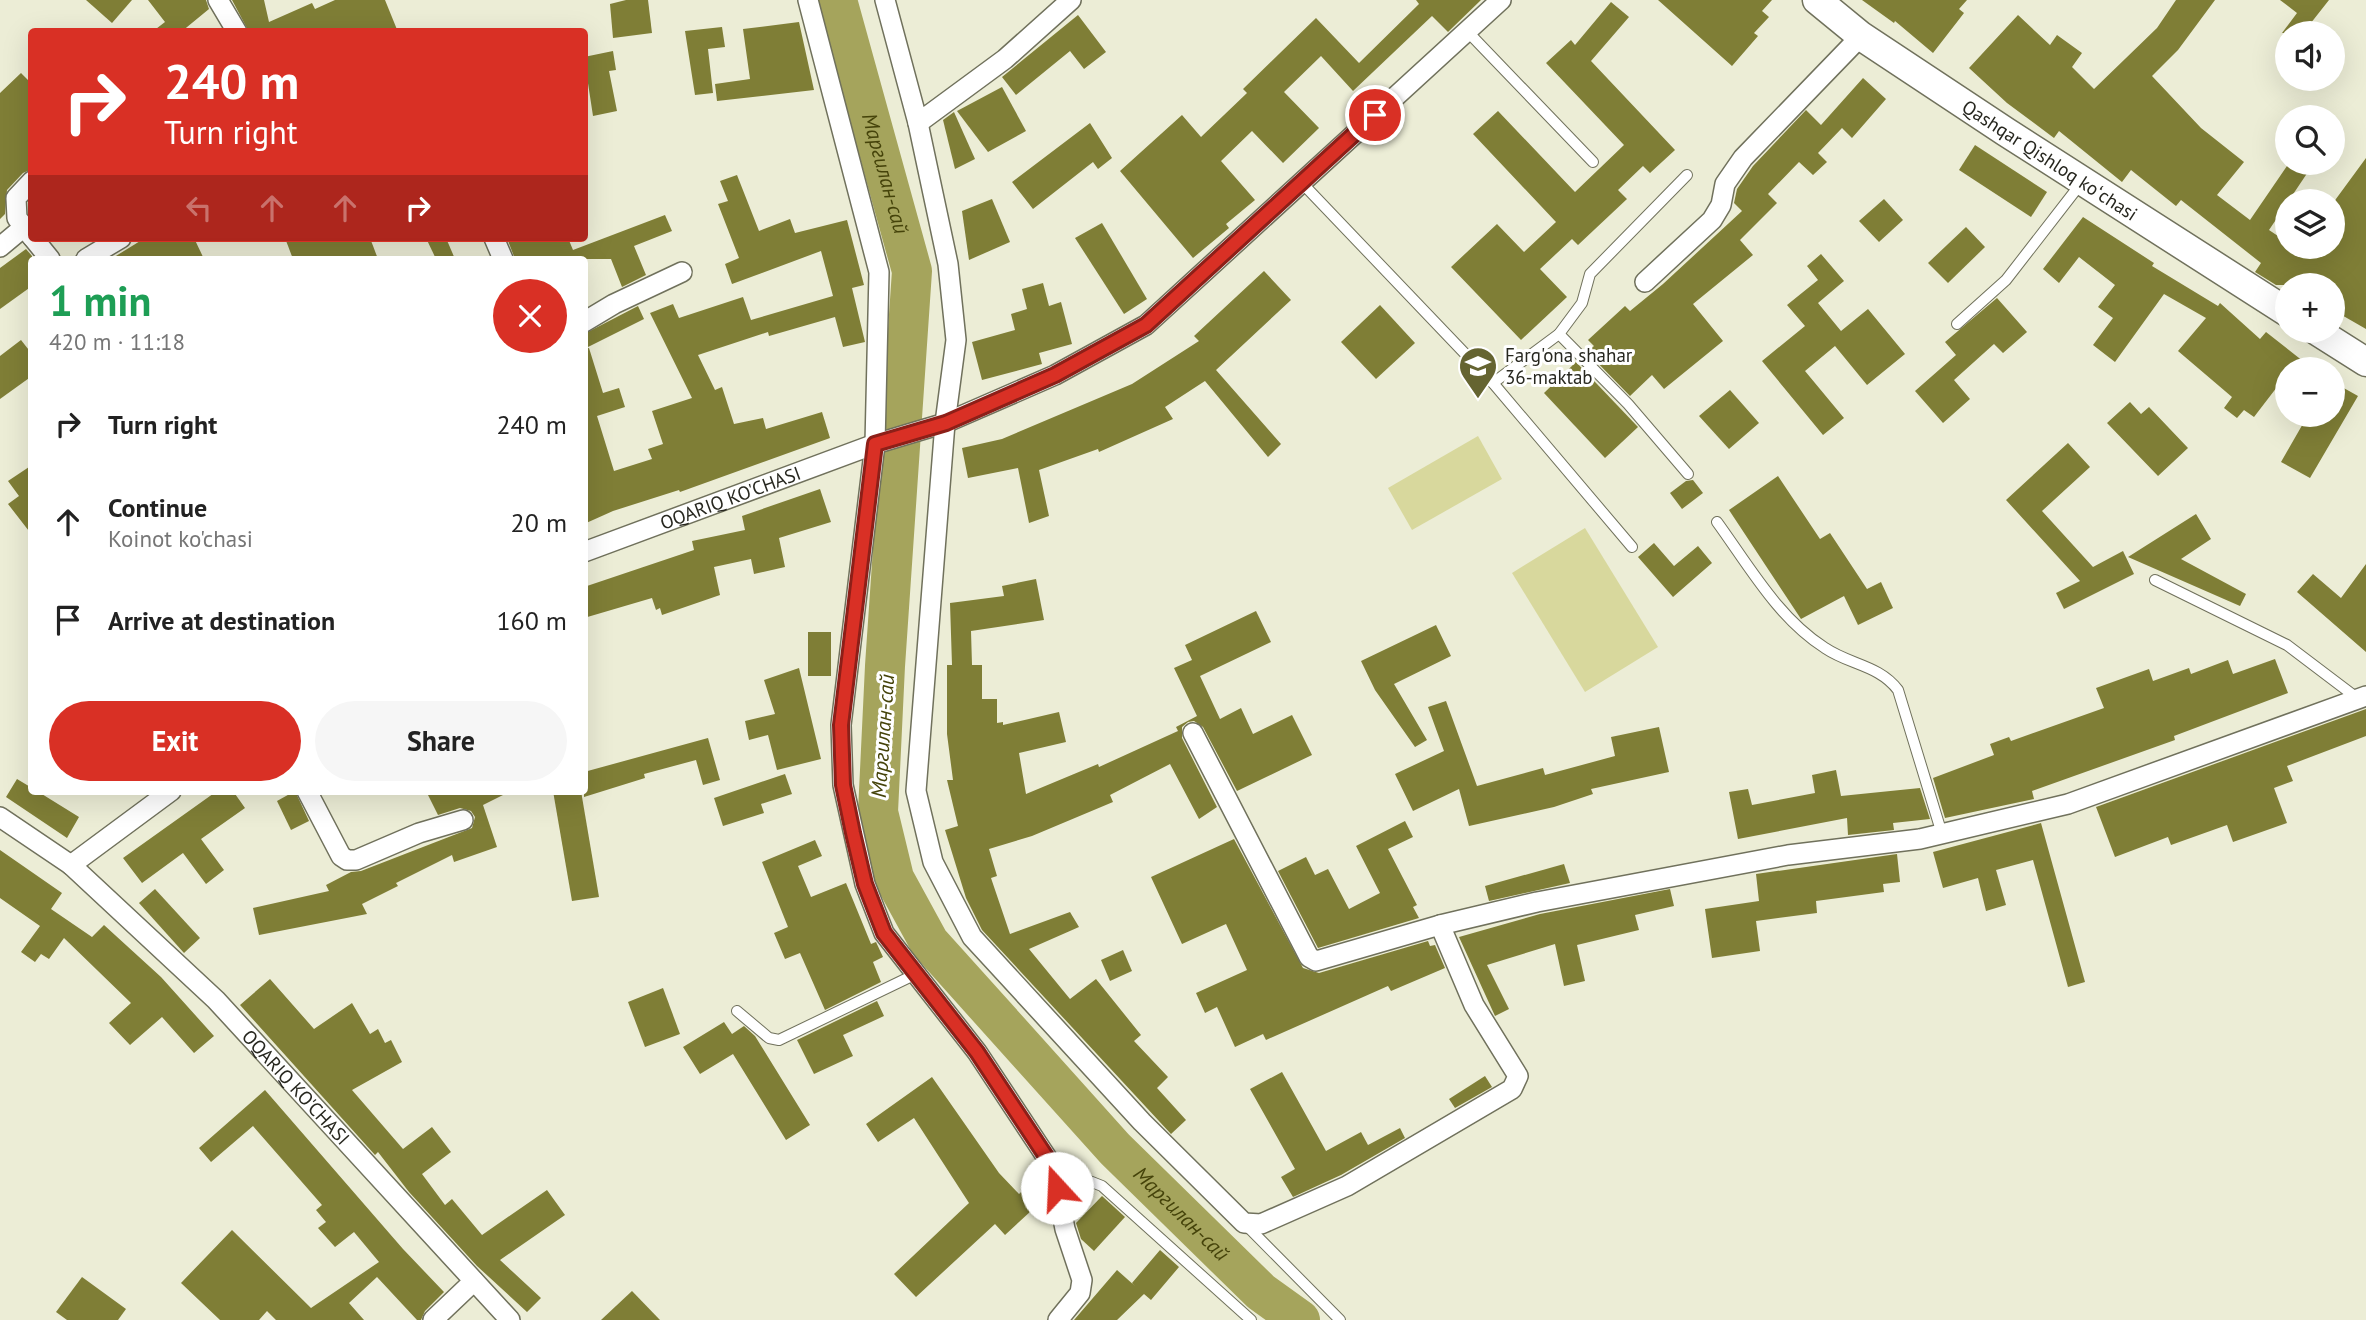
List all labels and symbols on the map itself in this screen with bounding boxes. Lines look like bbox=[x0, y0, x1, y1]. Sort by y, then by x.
pin bbox=[1345, 85, 1405, 145]
street label: Qashqar Qishloq koʻchasi bbox=[1958, 94, 2142, 226]
water label: Маргилан-сай bbox=[856, 110, 915, 237]
place label: Farg'ona shahar 36-maktab bbox=[1505, 343, 1633, 389]
school or university icon: Farg'ona shahar 36-maktab bbox=[1457, 345, 1499, 400]
street label: OQARIQ KO'CHASI bbox=[657, 461, 804, 535]
water label: Маргилан-сай bbox=[865, 673, 900, 799]
street label: OQARIQ KO'CHASI bbox=[237, 1024, 355, 1150]
position arrow bbox=[1020, 1151, 1094, 1225]
water label: Маргилан-сай bbox=[1128, 1160, 1235, 1267]

